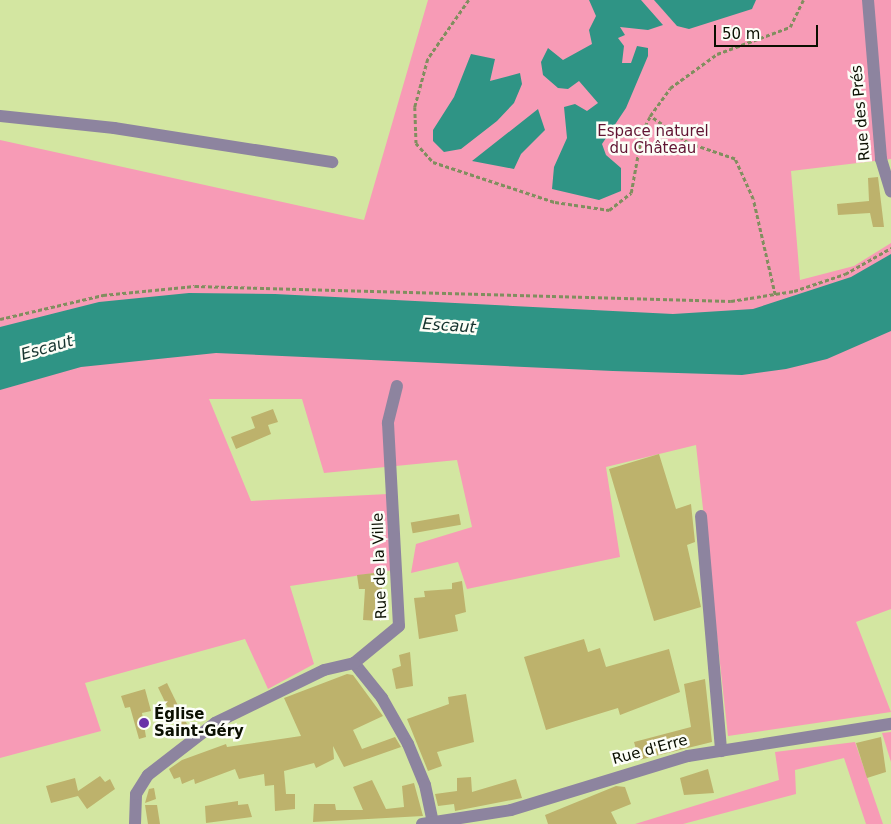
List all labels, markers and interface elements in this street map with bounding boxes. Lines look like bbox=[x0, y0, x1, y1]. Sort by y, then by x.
scale bar bbox=[716, 15, 820, 47]
text: 50 m bbox=[722, 25, 760, 43]
street label: Rue des Prés bbox=[848, 64, 874, 162]
park label: Espace naturel du Château bbox=[597, 122, 709, 157]
water label: Escaut bbox=[422, 315, 476, 337]
water label: Escaut bbox=[19, 331, 75, 365]
street label: Rue de la Ville bbox=[369, 512, 391, 620]
place label: Église Saint-Géry bbox=[154, 705, 244, 740]
marker: Église Saint-Géry bbox=[138, 717, 150, 729]
street label: Rue d'Erre bbox=[610, 731, 690, 769]

